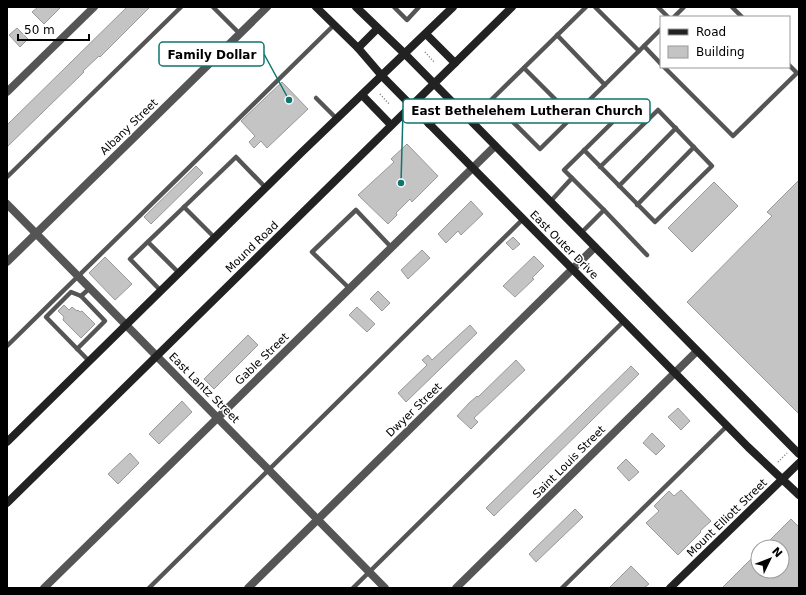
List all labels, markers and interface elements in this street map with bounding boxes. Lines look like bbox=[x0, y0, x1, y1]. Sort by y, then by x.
scale bar bbox=[18, 16, 89, 42]
legend bbox=[660, 16, 790, 68]
text: 50 m bbox=[24, 23, 55, 37]
text: Road bbox=[696, 25, 726, 39]
callout: Family Dollar bbox=[159, 42, 264, 66]
text: Building bbox=[696, 45, 745, 59]
text: Family Dollar bbox=[168, 48, 256, 62]
street label: Albany Street bbox=[98, 96, 161, 158]
callout: East Bethelehem Lutheran Church bbox=[403, 99, 650, 123]
text: East Bethelehem Lutheran Church bbox=[411, 104, 643, 118]
street label: East Outer Drive bbox=[527, 208, 601, 282]
street label: Mound Road bbox=[223, 219, 281, 275]
street label: Gable Street bbox=[233, 330, 292, 388]
street label: East Lantz Street bbox=[166, 350, 242, 426]
street label: Dwyer Street bbox=[384, 380, 445, 440]
street label: Saint Louis Street bbox=[530, 423, 608, 501]
street label: Mount Elliott Street bbox=[684, 476, 770, 560]
north arrow bbox=[750, 539, 790, 579]
text: N bbox=[769, 545, 785, 560]

